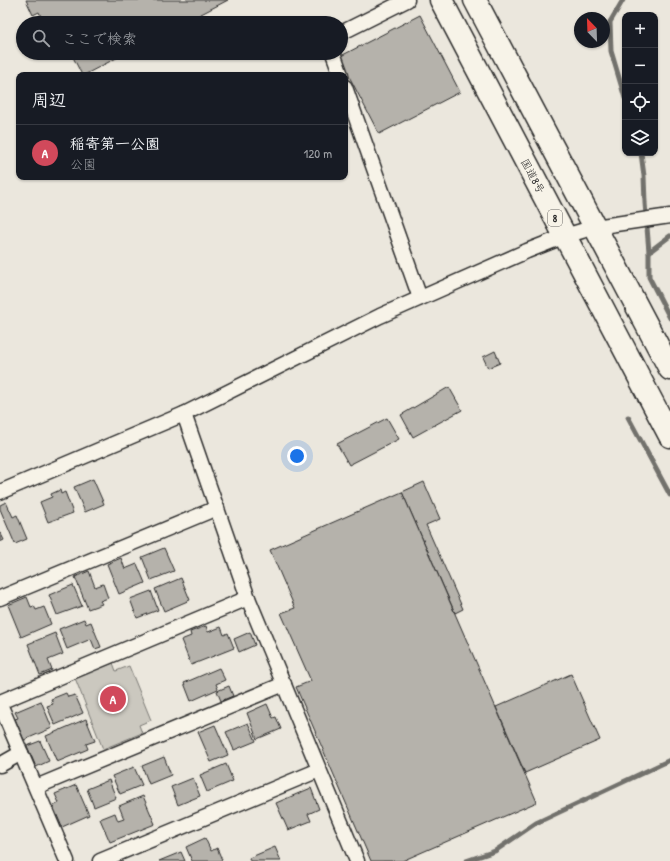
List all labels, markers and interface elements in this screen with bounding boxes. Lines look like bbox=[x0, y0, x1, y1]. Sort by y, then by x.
north arrow bbox=[574, 12, 610, 48]
map controls bbox=[622, 12, 658, 156]
button: + bbox=[622, 12, 658, 48]
search box bbox=[16, 16, 348, 60]
icon: search bbox=[30, 27, 52, 49]
text: ここで検索 bbox=[62, 28, 137, 49]
button: − bbox=[622, 48, 658, 84]
button: locate bbox=[622, 84, 658, 120]
text: 周辺 bbox=[32, 88, 66, 111]
button: layers bbox=[622, 120, 658, 156]
text: 稲寄第一公園 bbox=[70, 133, 160, 154]
text: A bbox=[42, 144, 48, 162]
text: 120 m bbox=[304, 144, 332, 162]
text: 公園 bbox=[70, 155, 96, 173]
street label: 国道8号 bbox=[518, 156, 548, 196]
road number: 8 bbox=[548, 210, 562, 226]
your location bbox=[287, 446, 307, 466]
pin: A bbox=[100, 684, 126, 714]

